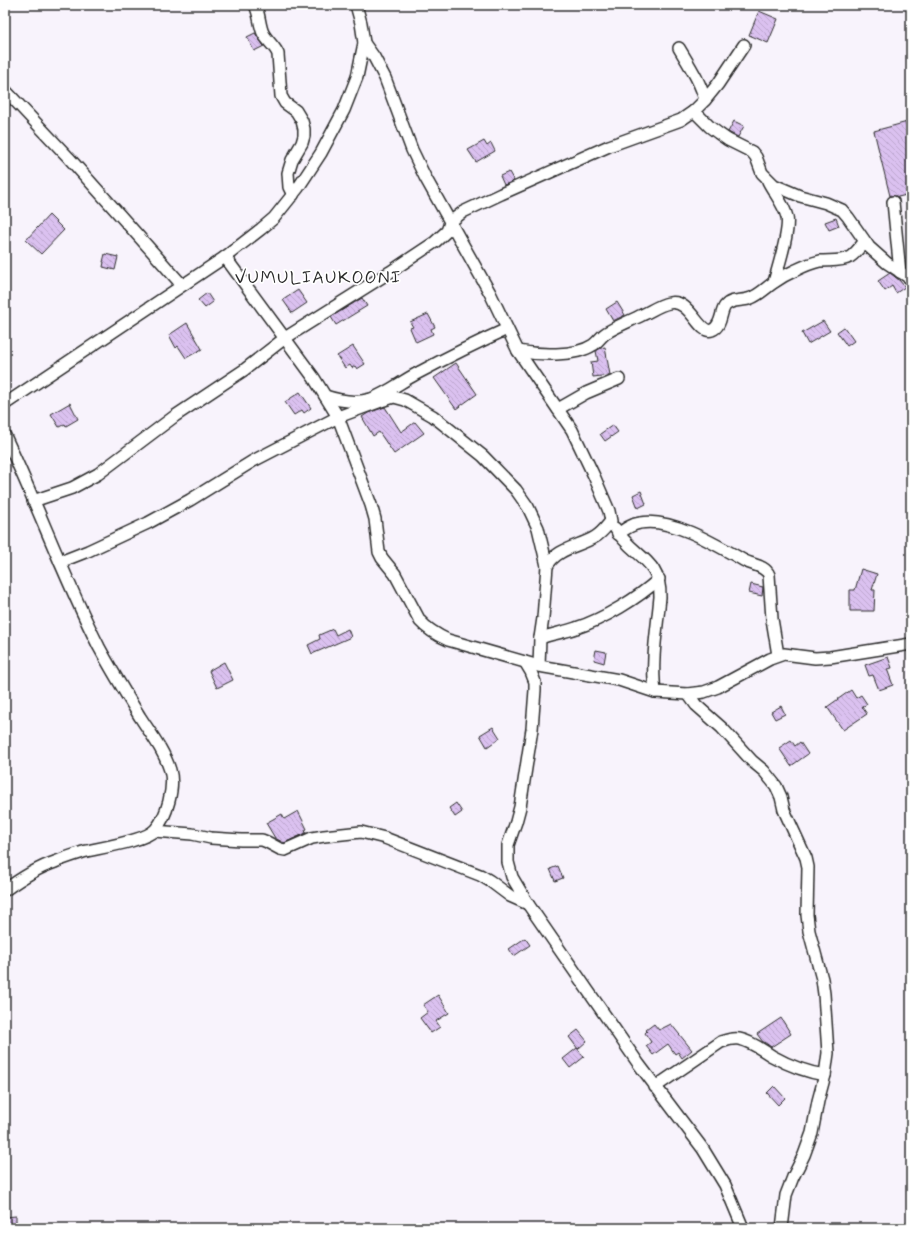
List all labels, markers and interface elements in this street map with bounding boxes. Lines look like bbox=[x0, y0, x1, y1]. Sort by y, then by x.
district label: VUMULIAUKOONI bbox=[235, 266, 401, 290]

